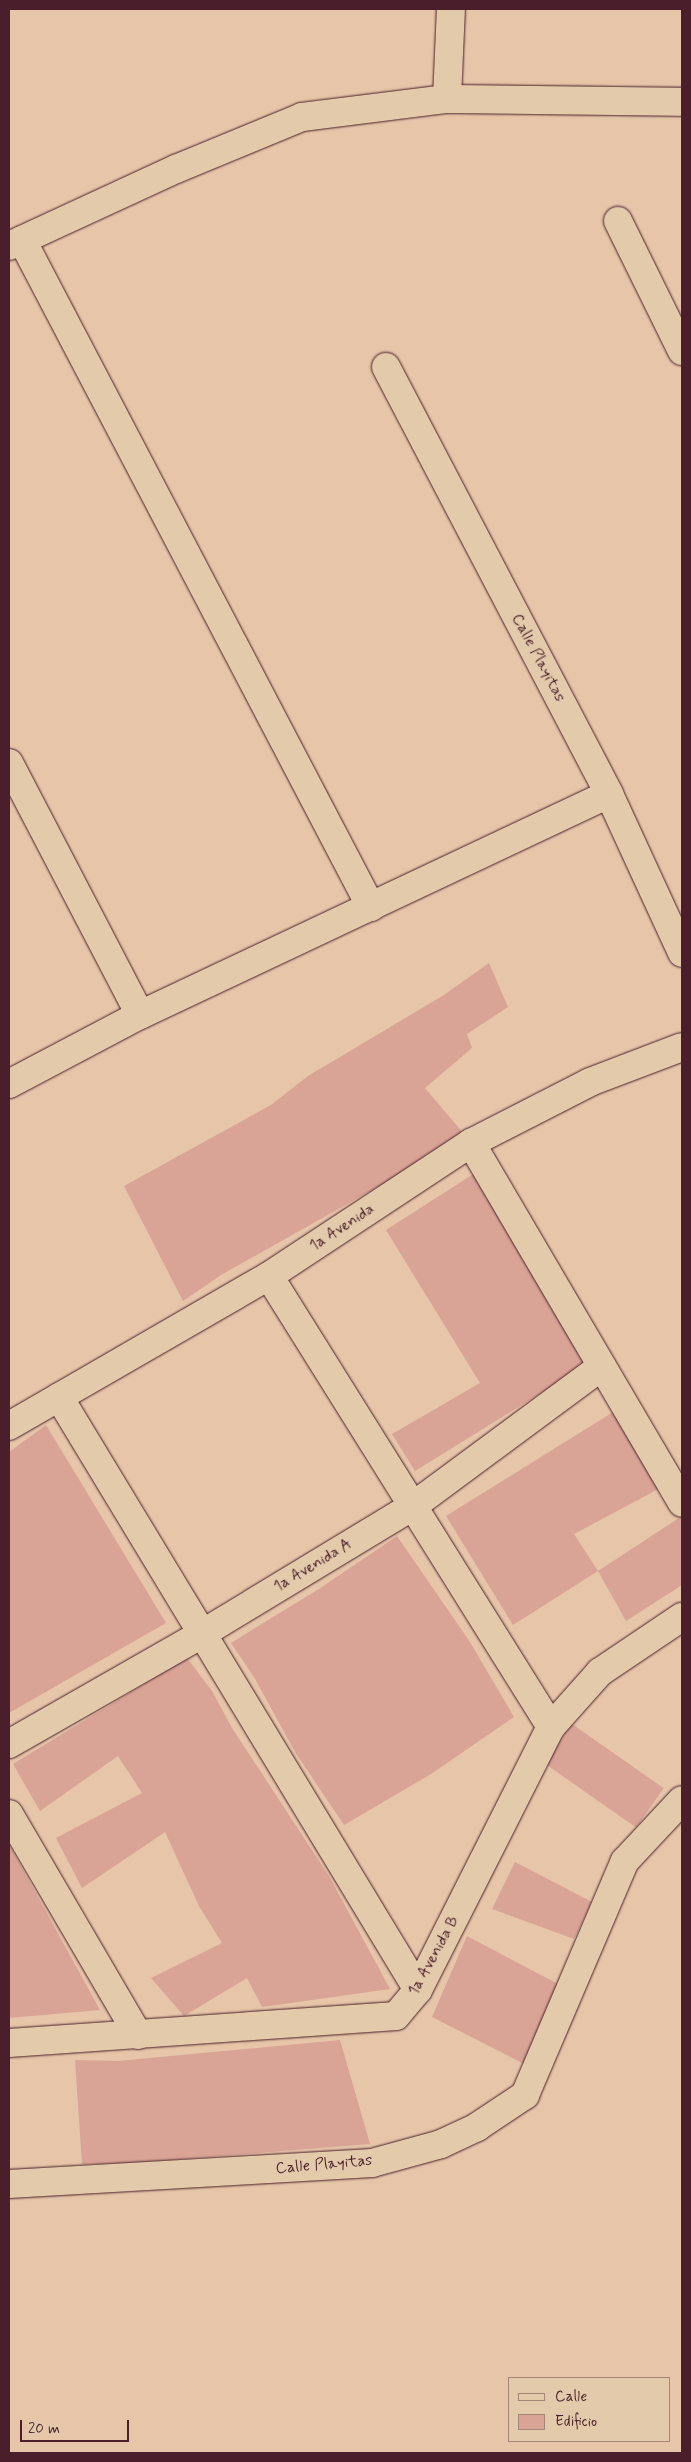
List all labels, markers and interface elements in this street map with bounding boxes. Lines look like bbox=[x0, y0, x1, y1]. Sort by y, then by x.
street label: Calle Playitas bbox=[507, 611, 569, 705]
street label: 1a Avenida bbox=[306, 1200, 378, 1256]
street label: 1a Avenida A bbox=[270, 1535, 356, 1597]
street label: 1a Avenida B bbox=[404, 1913, 464, 1999]
street label: Calle Playitas bbox=[275, 2151, 373, 2179]
legend bbox=[508, 2377, 671, 2442]
text: Calle bbox=[555, 2387, 587, 2407]
scale bar bbox=[22, 2410, 131, 2442]
text: Edificio bbox=[555, 2412, 597, 2432]
text: 20 m bbox=[28, 2419, 60, 2439]

